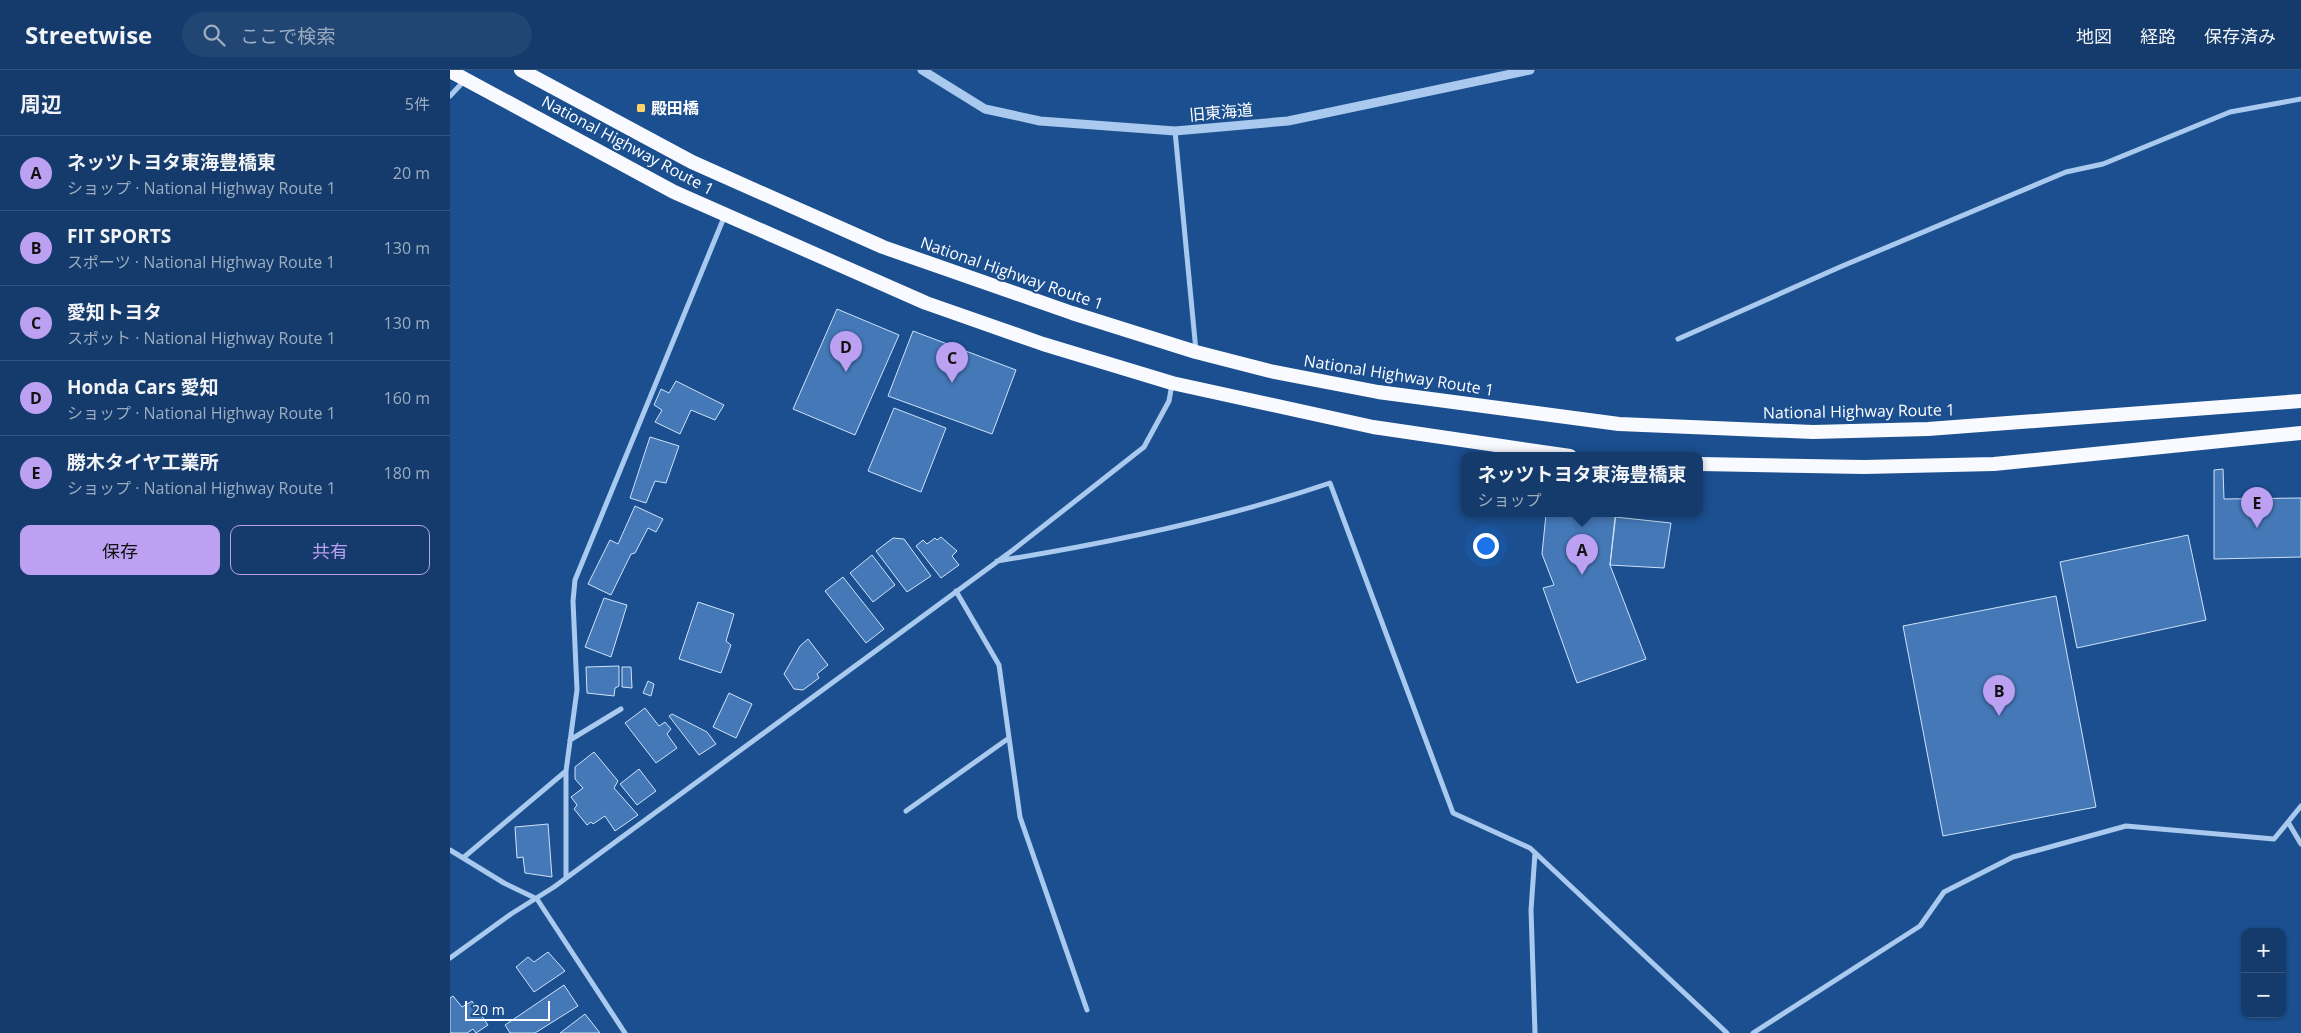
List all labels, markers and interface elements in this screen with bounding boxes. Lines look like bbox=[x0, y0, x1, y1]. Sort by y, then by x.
search box bbox=[182, 12, 532, 57]
text: Streetwise bbox=[25, 18, 152, 51]
icon: search bbox=[200, 21, 228, 49]
text: ここで検索 bbox=[240, 23, 335, 49]
text: 地図 bbox=[2076, 24, 2112, 48]
text: 経路 bbox=[2140, 24, 2176, 48]
text: 保存済み bbox=[2204, 24, 2276, 48]
text: 周辺 bbox=[20, 90, 62, 118]
street label: National Highway Route 1 bbox=[538, 90, 718, 200]
text: 5件 bbox=[405, 93, 430, 115]
place label: 殿田橋 bbox=[651, 97, 699, 119]
street label: 旧東海道 bbox=[1188, 98, 1254, 126]
marker: 殿田橋 bbox=[635, 102, 647, 114]
text: ネッツトヨタ東海豊橋東 bbox=[67, 149, 276, 175]
text: A bbox=[30, 162, 42, 184]
text: 20 m bbox=[393, 162, 430, 184]
text: ショップ · National Highway Route 1 bbox=[67, 177, 336, 199]
text: FIT SPORTS bbox=[67, 223, 171, 249]
street label: National Highway Route 1 bbox=[918, 231, 1106, 315]
text: B bbox=[31, 237, 41, 259]
text: 130 m bbox=[384, 237, 430, 259]
text: スポーツ · National Highway Route 1 bbox=[67, 251, 336, 273]
text: 愛知トヨタ bbox=[67, 299, 162, 325]
text: C bbox=[31, 312, 41, 334]
text: 130 m bbox=[384, 312, 430, 334]
text: スポット · National Highway Route 1 bbox=[67, 327, 336, 349]
pin: D bbox=[830, 331, 862, 372]
pin: C bbox=[936, 342, 968, 383]
street label: National Highway Route 1 bbox=[1302, 349, 1496, 401]
text: Honda Cars 愛知 bbox=[67, 374, 219, 400]
text: D bbox=[30, 387, 42, 409]
text: 160 m bbox=[384, 387, 430, 409]
street label: National Highway Route 1 bbox=[1763, 398, 1955, 424]
text: ショップ · National Highway Route 1 bbox=[67, 402, 336, 424]
text: 勝木タイヤ工業所 bbox=[67, 449, 218, 475]
popup bbox=[1461, 452, 1703, 517]
text: ネッツトヨタ東海豊橋東 bbox=[1477, 461, 1687, 487]
text: E bbox=[32, 462, 40, 484]
text: 180 m bbox=[384, 462, 430, 484]
text: ショップ · National Highway Route 1 bbox=[67, 477, 336, 499]
pin: E bbox=[2241, 487, 2273, 528]
text: ショップ bbox=[1477, 489, 1542, 511]
button: 保存 bbox=[20, 525, 220, 575]
button: 共有 bbox=[230, 525, 430, 575]
your location bbox=[1473, 533, 1499, 559]
pin: A bbox=[1566, 534, 1598, 575]
pin: B bbox=[1983, 675, 2015, 716]
map controls bbox=[2241, 928, 2286, 1018]
button: + bbox=[2241, 928, 2286, 973]
button: − bbox=[2241, 973, 2286, 1018]
scale bar bbox=[465, 998, 550, 1021]
text: 20 m bbox=[472, 1000, 505, 1019]

